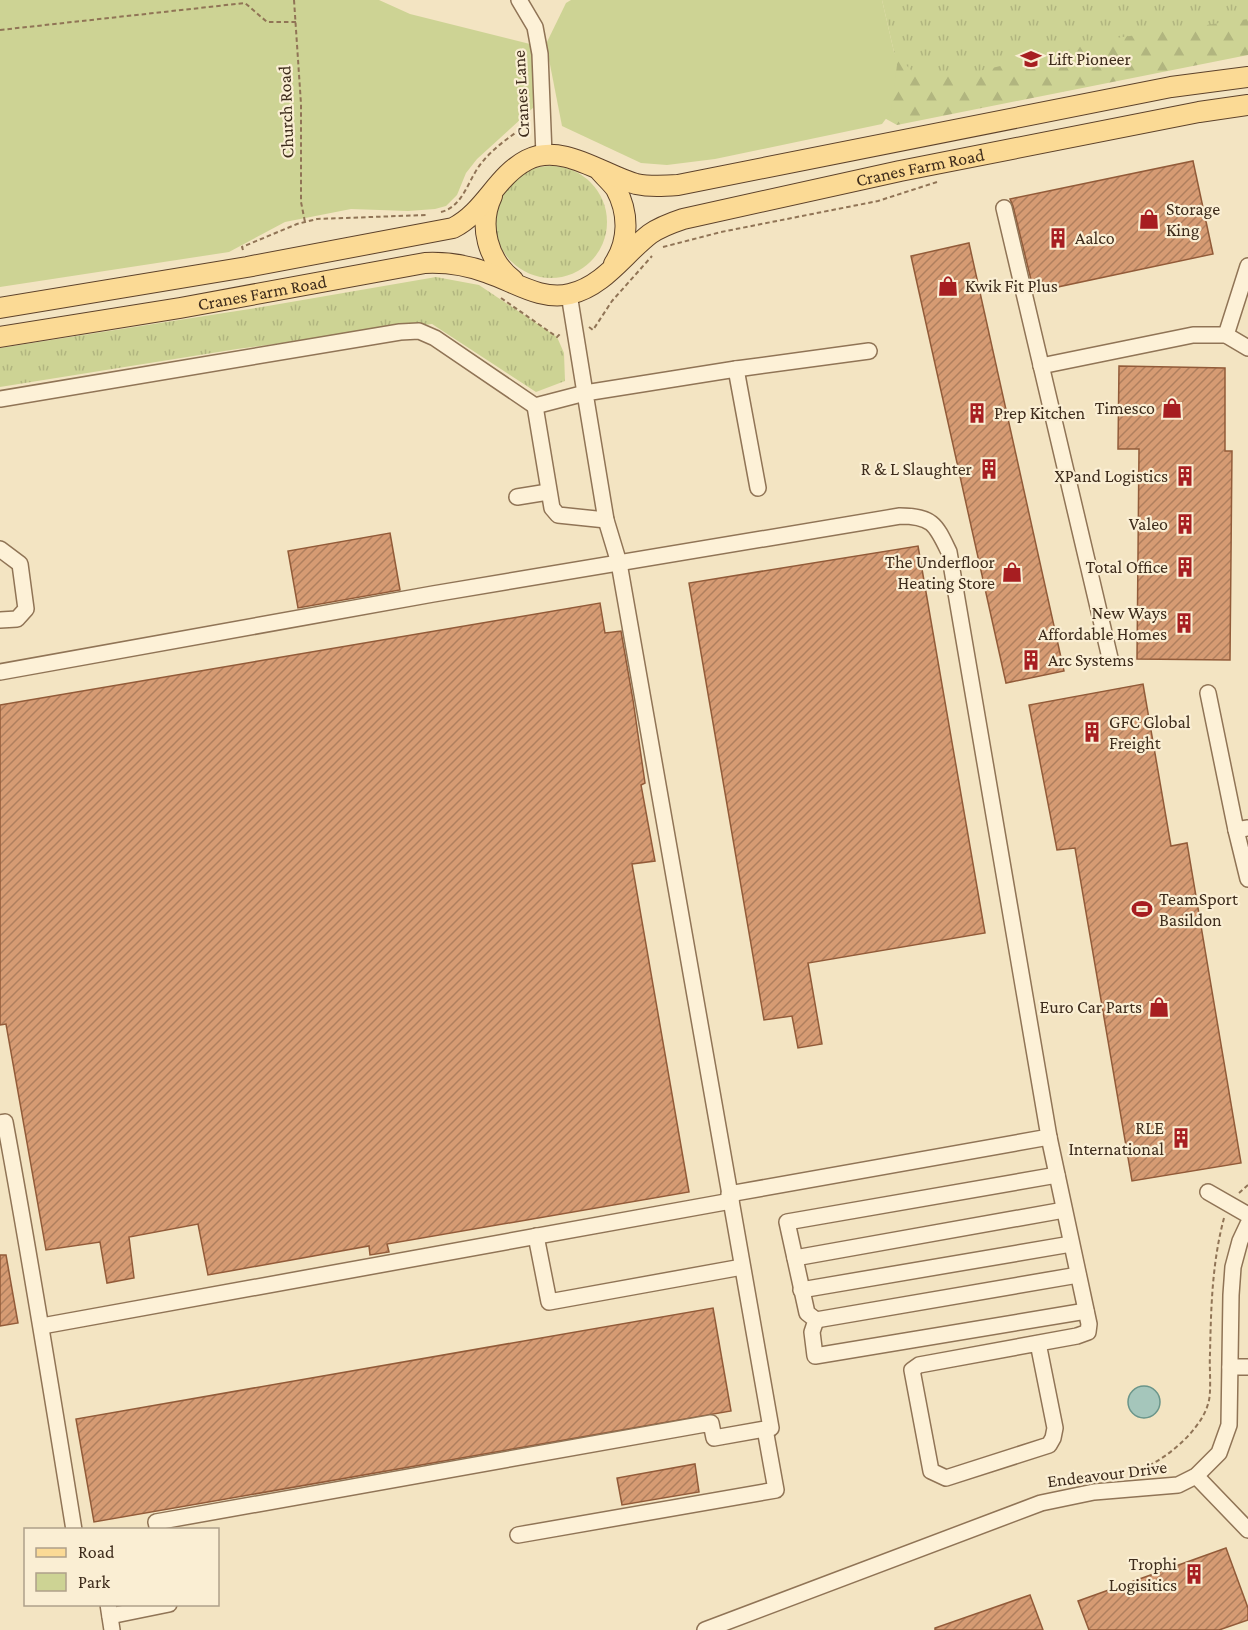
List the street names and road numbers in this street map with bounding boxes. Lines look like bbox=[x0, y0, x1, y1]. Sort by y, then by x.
street label: Cranes Lane bbox=[509, 49, 533, 138]
street label: Church Road bbox=[274, 65, 298, 159]
street label: Cranes Farm Road bbox=[854, 144, 987, 190]
street label: Cranes Farm Road bbox=[196, 271, 329, 315]
street label: Endeavour Drive bbox=[1046, 1457, 1168, 1491]

